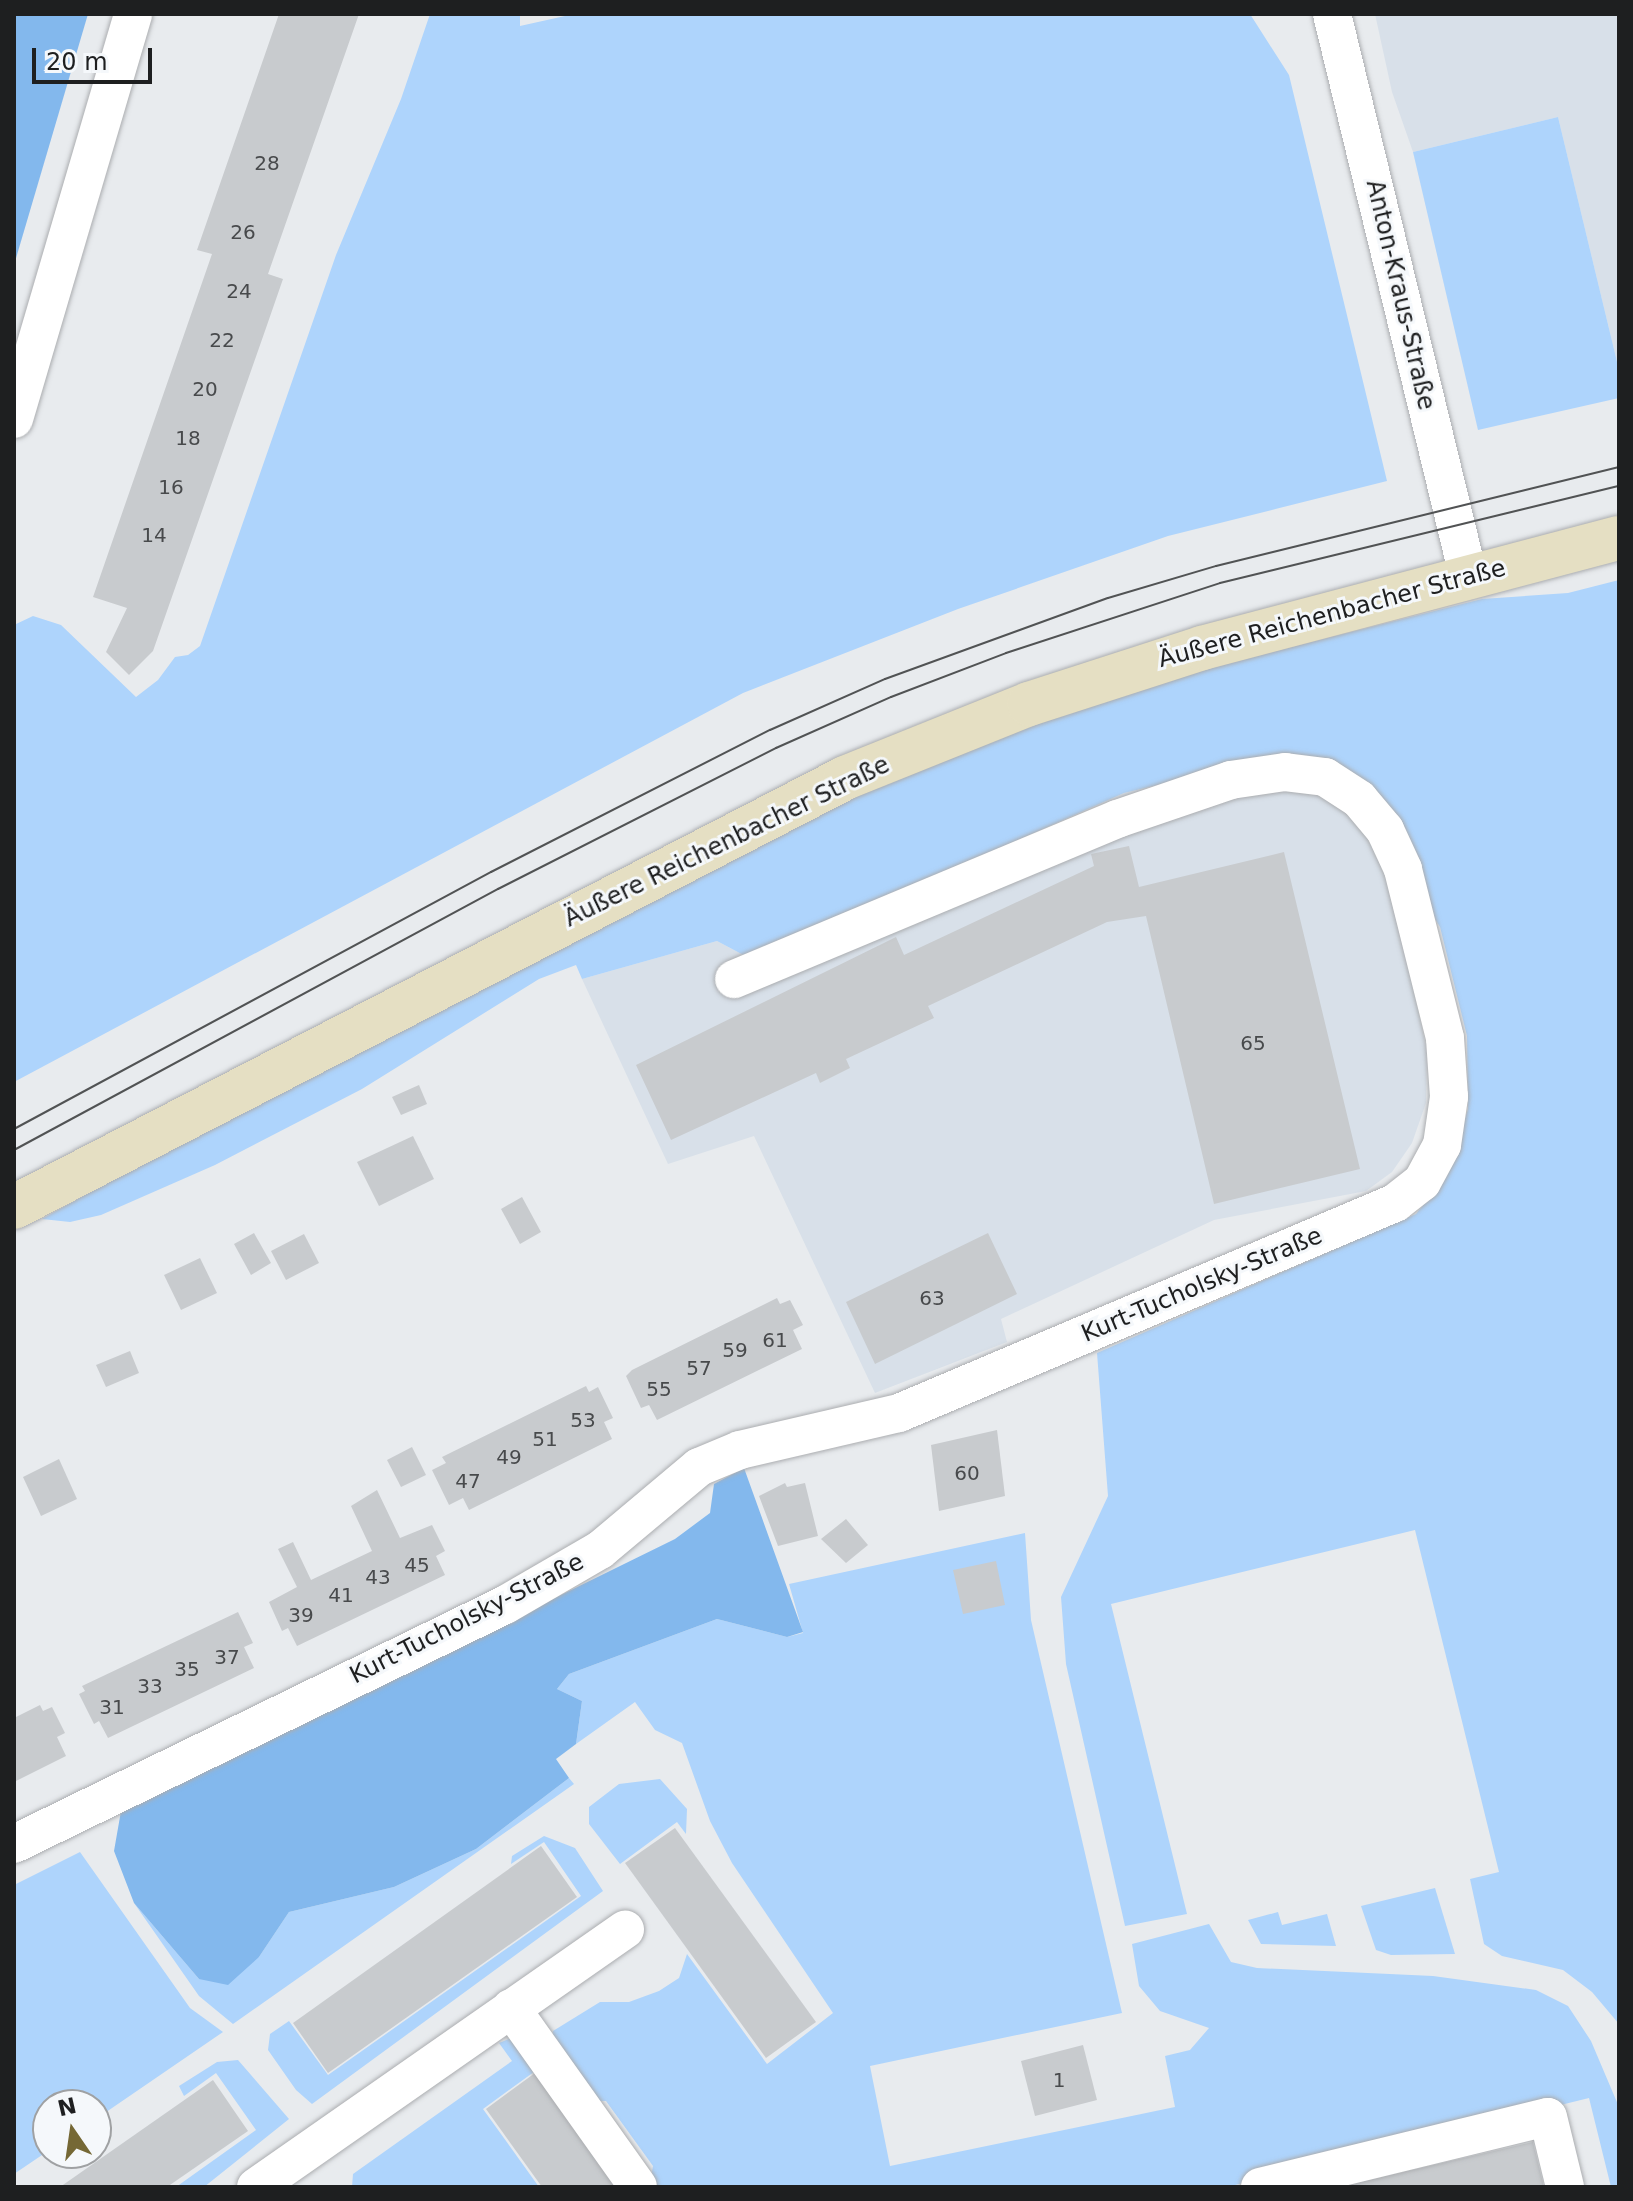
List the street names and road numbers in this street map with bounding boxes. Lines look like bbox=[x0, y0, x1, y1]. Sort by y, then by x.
street label: Anton-Kraus-Straße bbox=[1359, 177, 1441, 413]
street label: Äußere Reichenbacher Straße bbox=[1155, 554, 1509, 674]
street label: Äußere Reichenbacher Straße bbox=[560, 751, 894, 933]
street label: Kurt-Tucholsky-Straße bbox=[1077, 1221, 1327, 1349]
street label: Kurt-Tucholsky-Straße bbox=[345, 1547, 589, 1691]

